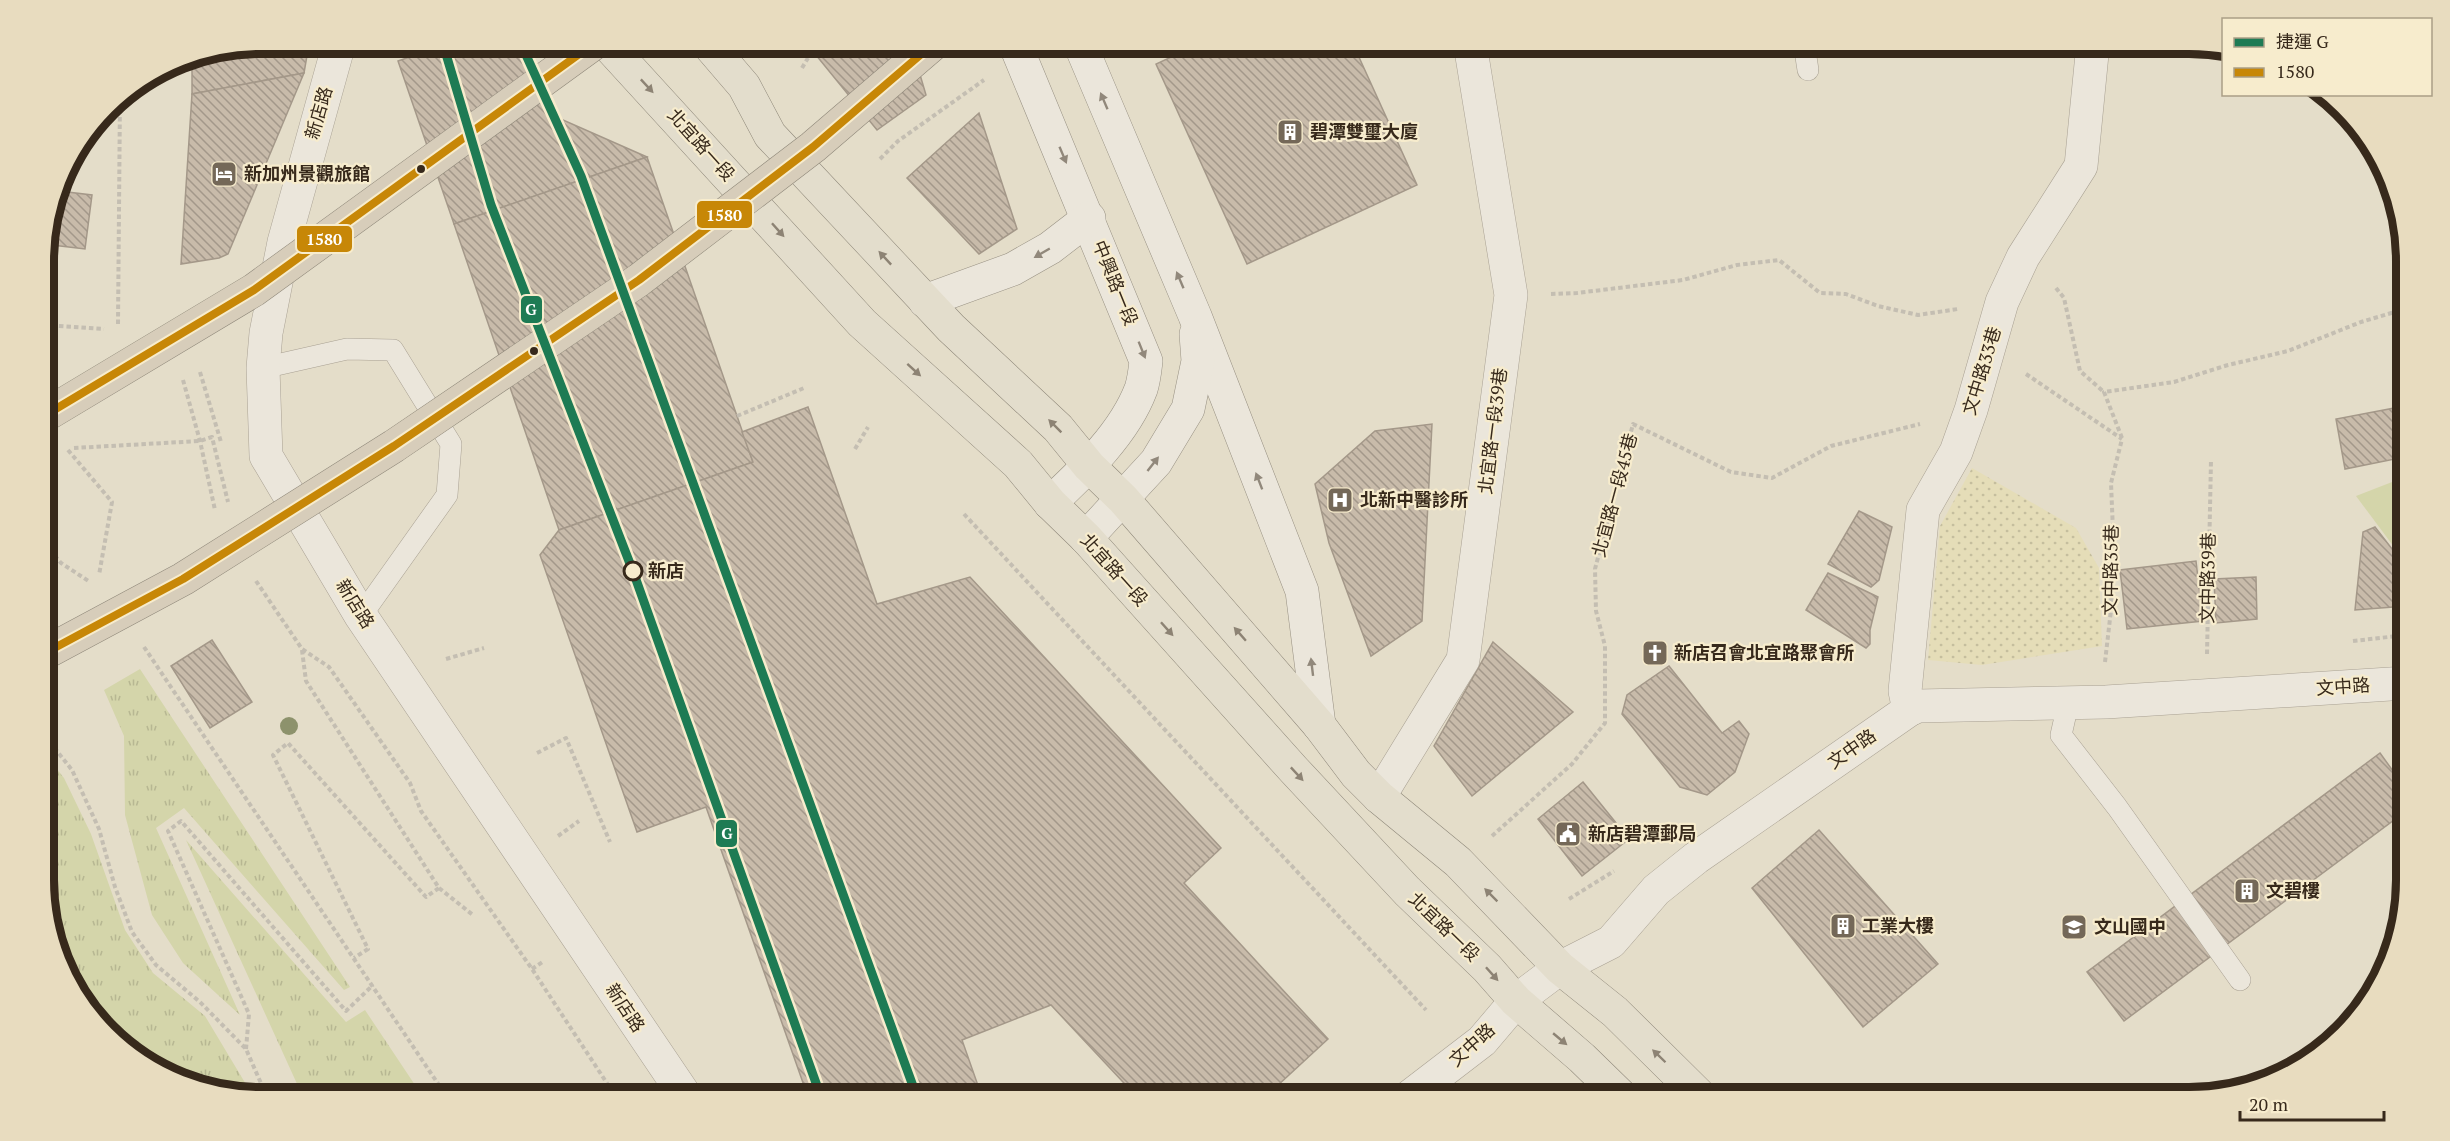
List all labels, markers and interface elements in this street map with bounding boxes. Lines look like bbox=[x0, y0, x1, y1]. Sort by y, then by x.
legend bbox=[2222, 18, 2432, 96]
text: 捷運 G bbox=[2276, 29, 2329, 53]
text: 1580 bbox=[2276, 59, 2314, 83]
one-way arrow bbox=[640, 78, 653, 93]
street label: 新店路 bbox=[299, 83, 337, 142]
one-way arrow bbox=[1099, 91, 1109, 109]
street label: 北宜路一段 bbox=[663, 103, 741, 186]
building icon: 碧潭雙璽大廈 bbox=[1275, 117, 1305, 147]
place label: 碧潭雙璽大廈 bbox=[1310, 119, 1418, 143]
one-way arrow bbox=[1058, 147, 1068, 165]
hotel icon: 新加州景觀旅館 bbox=[209, 159, 239, 189]
place label: 新加州景觀旅館 bbox=[244, 161, 370, 185]
unlabelled marker bbox=[415, 163, 427, 175]
line badge: 1580 bbox=[696, 200, 753, 229]
text: 1580 bbox=[706, 204, 742, 226]
one-way arrow bbox=[771, 223, 785, 238]
line badge: 1580 bbox=[296, 225, 353, 253]
text: 1580 bbox=[306, 228, 342, 250]
street label: 中興路一段 bbox=[1088, 236, 1144, 329]
one-way arrow bbox=[1034, 247, 1050, 258]
one-way arrow bbox=[879, 251, 892, 266]
one-way arrow bbox=[1175, 271, 1184, 289]
line badge: G bbox=[520, 295, 543, 324]
text: G bbox=[525, 298, 537, 320]
street label: 文中路33巷 bbox=[1956, 324, 2006, 418]
one-way arrow bbox=[1137, 342, 1147, 360]
unlabelled marker bbox=[528, 345, 540, 357]
one-way arrow bbox=[906, 363, 921, 376]
street label: 北宜路一段39巷 bbox=[1472, 366, 1512, 495]
one-way arrow bbox=[1048, 418, 1062, 433]
street label: 北宜路一段45巷 bbox=[1586, 430, 1642, 559]
one-way arrow bbox=[1147, 456, 1160, 472]
one-way arrow bbox=[1254, 472, 1264, 490]
hospital icon: 北新中醫診所 bbox=[1325, 485, 1355, 515]
place label: 北新中醫診所 bbox=[1360, 487, 1468, 511]
street label: 文中路35巷 bbox=[2097, 524, 2123, 616]
street label: 北宜路一段 bbox=[1076, 528, 1154, 611]
street label: 文中路39巷 bbox=[2194, 532, 2220, 624]
place label: 新店 bbox=[648, 558, 684, 582]
marker: 新店 bbox=[623, 561, 643, 581]
street label: 新店路 bbox=[331, 574, 380, 633]
one-way arrow bbox=[1160, 621, 1174, 636]
one-way arrow bbox=[1233, 626, 1246, 641]
church icon: 新店召會北宜路聚會所 bbox=[1640, 638, 1670, 668]
place label: 新店召會北宜路聚會所 bbox=[1674, 640, 1854, 664]
one-way arrow bbox=[1307, 658, 1317, 677]
street label: 文中路 bbox=[2315, 672, 2371, 700]
street label: 文中路 bbox=[1822, 723, 1880, 773]
one-way arrow bbox=[1290, 766, 1304, 780]
line badge: G bbox=[715, 819, 738, 848]
public building icon: 新店碧潭郵局 bbox=[1553, 819, 1583, 849]
place label: 新店碧潭郵局 bbox=[1588, 821, 1696, 845]
text: G bbox=[721, 822, 733, 844]
building icon: 文碧樓 bbox=[2232, 876, 2262, 906]
place label: 文碧樓 bbox=[2266, 878, 2320, 902]
street label: 北宜路一段 bbox=[1404, 886, 1485, 966]
one-way arrow bbox=[1484, 889, 1498, 903]
building icon: 工業大樓 bbox=[1828, 911, 1858, 941]
school or university icon: 文山國中 bbox=[2059, 912, 2089, 942]
place label: 工業大樓 bbox=[1862, 913, 1934, 937]
place label: 文山國中 bbox=[2094, 914, 2166, 938]
one-way arrow bbox=[1485, 966, 1498, 981]
street label: 新店路 bbox=[601, 978, 651, 1037]
street label: 文中路 bbox=[1443, 1017, 1499, 1071]
one-way arrow bbox=[1552, 1032, 1567, 1045]
one-way arrow bbox=[1653, 1050, 1667, 1064]
scale bar bbox=[2240, 1084, 2384, 1122]
text: 20 m bbox=[2249, 1092, 2289, 1116]

